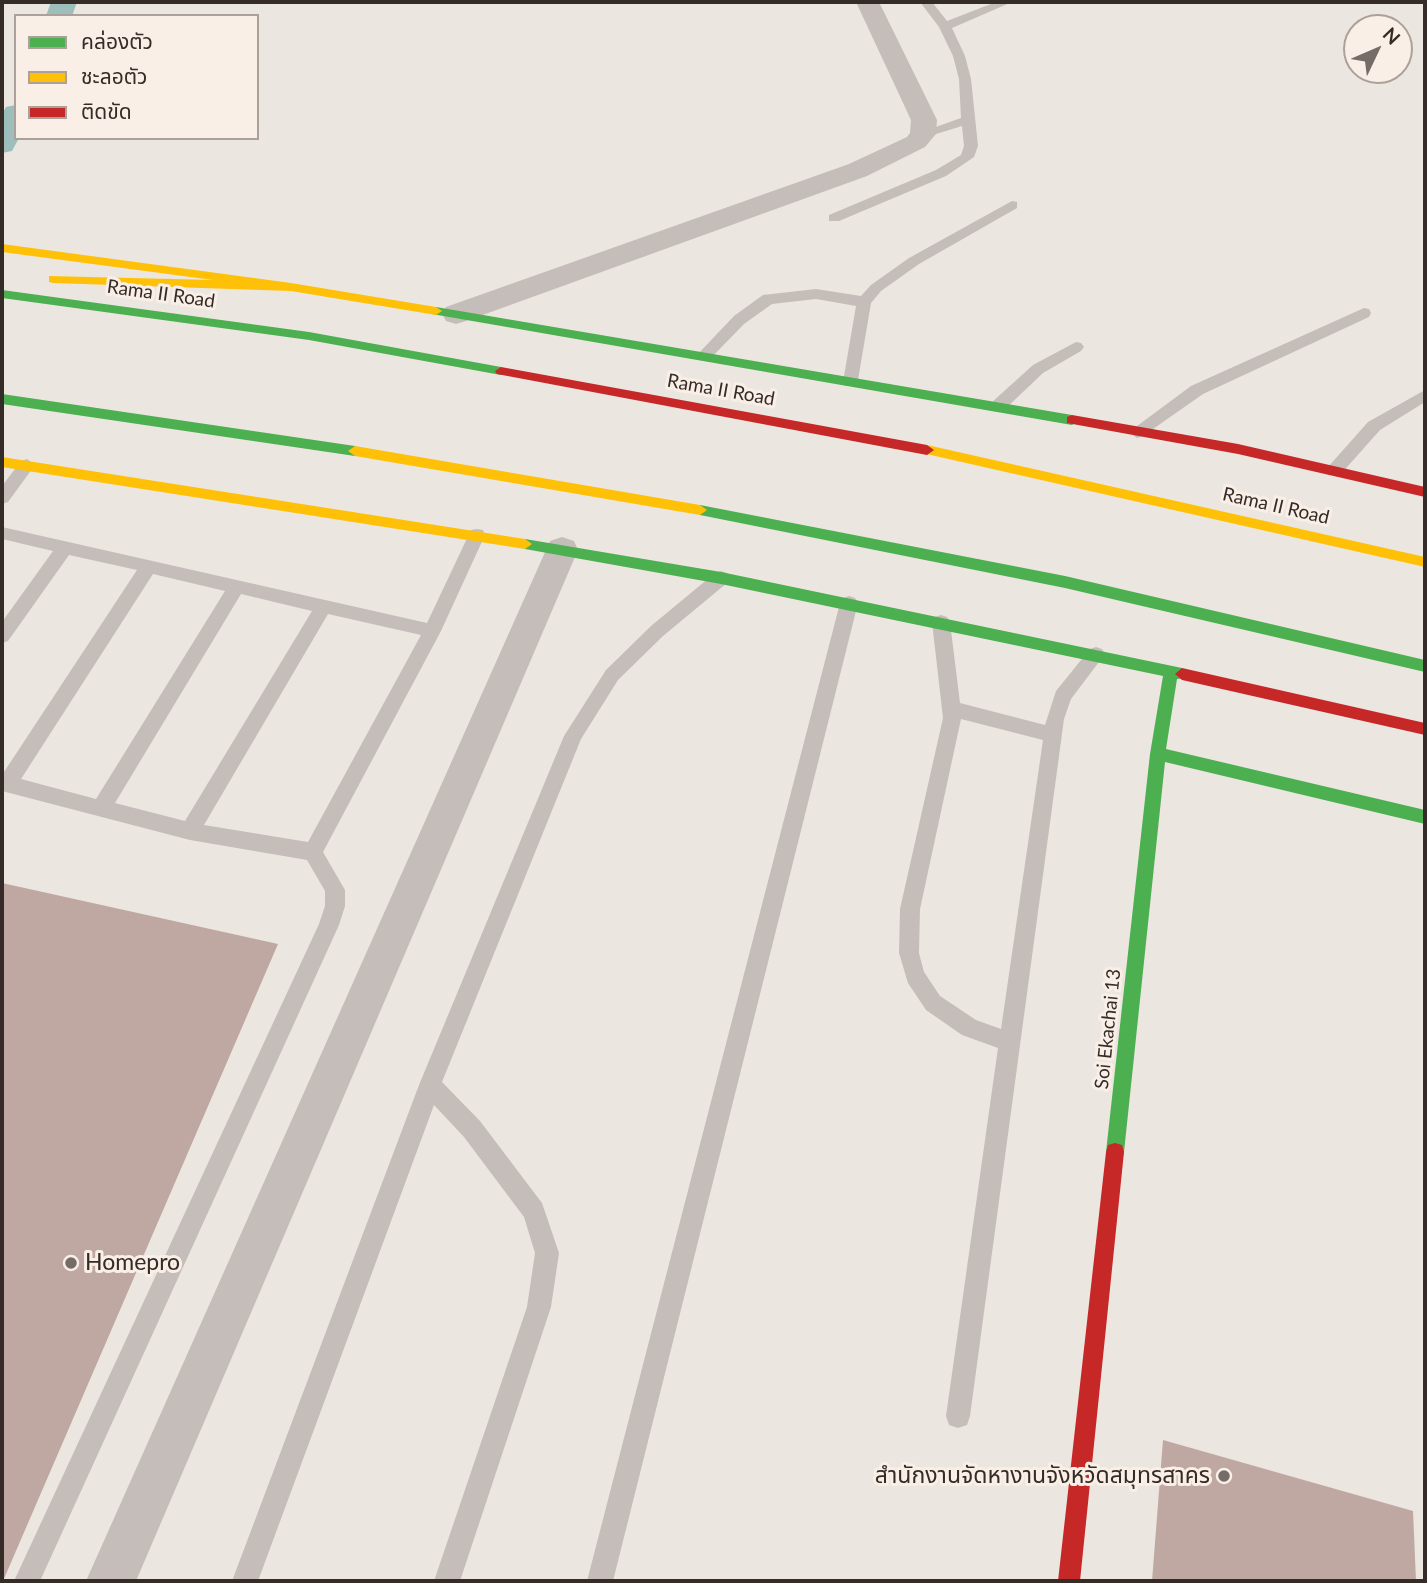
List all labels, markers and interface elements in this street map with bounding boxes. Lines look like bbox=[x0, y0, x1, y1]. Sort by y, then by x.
legend bbox=[14, 14, 259, 140]
north arrow bbox=[1343, 14, 1413, 84]
text: N bbox=[1379, 22, 1405, 49]
text: คล่องตัว bbox=[81, 28, 153, 53]
text: ชะลอตัว bbox=[81, 63, 147, 88]
text: ติดขัด bbox=[81, 98, 132, 123]
street label: Rama II Road bbox=[106, 275, 216, 313]
street label: Rama II Road bbox=[665, 369, 777, 411]
street label: Rama II Road bbox=[1220, 483, 1332, 529]
street label: Soi Ekachai 13 bbox=[1090, 968, 1126, 1090]
place label: Homepro bbox=[85, 1249, 180, 1277]
marker: Homepro bbox=[63, 1255, 79, 1271]
place label: สำนักงานจัดหางานจังหวัดสมุทรสาคร bbox=[875, 1462, 1210, 1490]
marker: สำนักงานจัดหางานจังหวัดสมุทรสาคร bbox=[1216, 1468, 1232, 1484]

